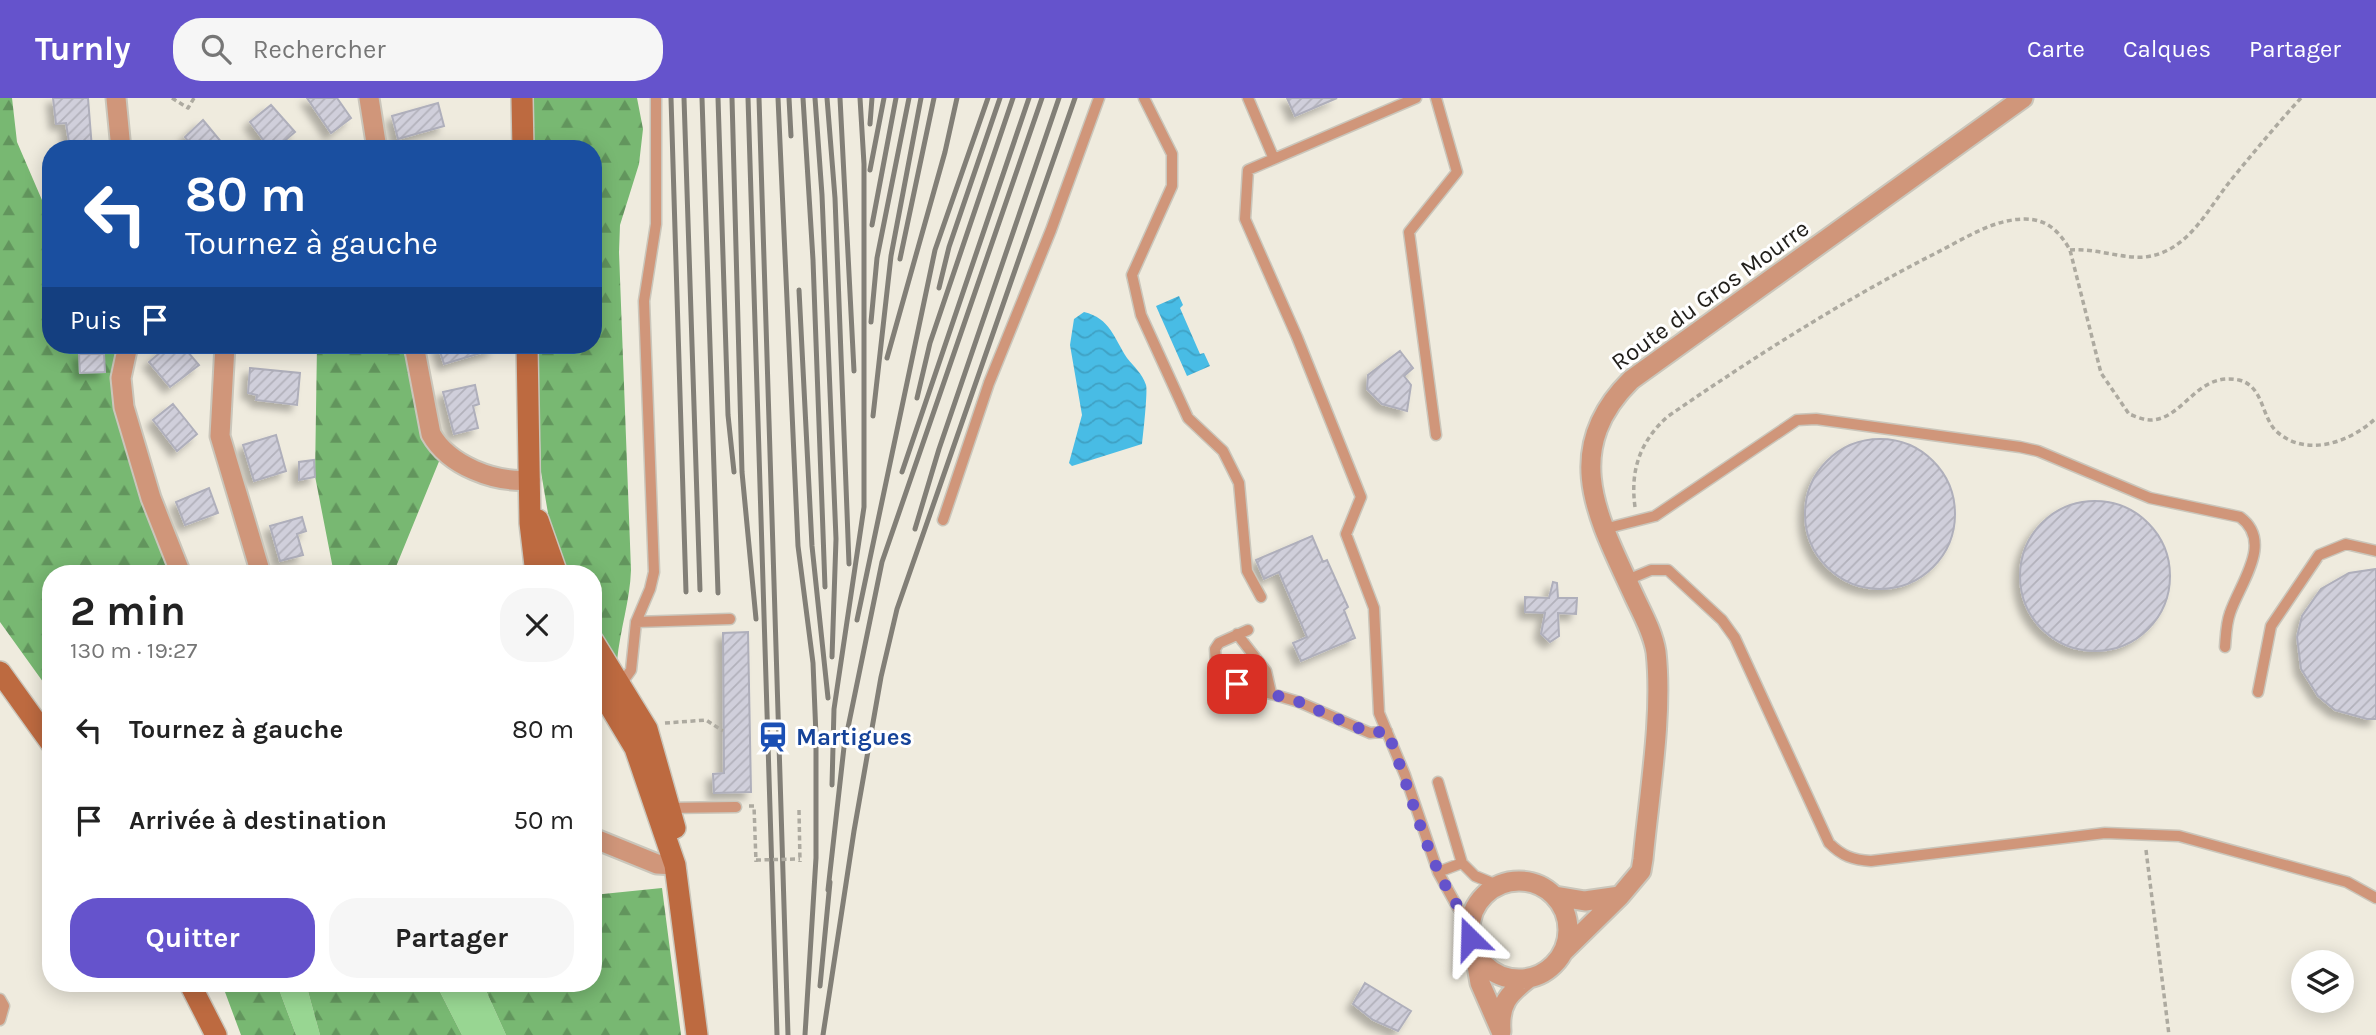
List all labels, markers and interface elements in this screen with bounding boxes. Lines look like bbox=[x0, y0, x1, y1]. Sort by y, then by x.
search box bbox=[173, 18, 663, 81]
text: Turnly bbox=[35, 30, 131, 68]
icon: search bbox=[197, 30, 235, 68]
text: Rechercher bbox=[253, 34, 386, 65]
text: Carte bbox=[2027, 35, 2085, 63]
text: Calques bbox=[2123, 35, 2211, 63]
text: Partager bbox=[2249, 35, 2341, 63]
text: 80 m bbox=[185, 166, 307, 223]
icon: left bbox=[70, 168, 161, 259]
street label: Route du Gros Mourre bbox=[1606, 214, 1814, 376]
text: Tournez à gauche bbox=[185, 225, 438, 262]
icon: arrive bbox=[136, 301, 174, 339]
text: Puis bbox=[70, 305, 122, 336]
text: 2 min bbox=[70, 586, 186, 636]
button: close bbox=[500, 588, 574, 662]
text: 130 m · 19:27 bbox=[70, 637, 197, 664]
pin bbox=[1207, 654, 1267, 714]
icon: arrive bbox=[1218, 665, 1256, 703]
icon: left bbox=[70, 711, 108, 749]
text: Tournez à gauche bbox=[129, 714, 343, 745]
text: 80 m bbox=[512, 714, 574, 745]
station icon: Martigues bbox=[756, 720, 790, 754]
place label: Martigues bbox=[796, 723, 912, 751]
icon: arrive bbox=[70, 802, 108, 840]
text: Arrivée à destination bbox=[129, 805, 387, 836]
text: 50 m bbox=[513, 805, 574, 836]
button: Quitter bbox=[70, 898, 315, 978]
button: Partager bbox=[329, 898, 574, 978]
position arrow bbox=[1433, 901, 1507, 975]
map controls bbox=[2291, 950, 2354, 1013]
button: layers bbox=[2291, 950, 2354, 1013]

